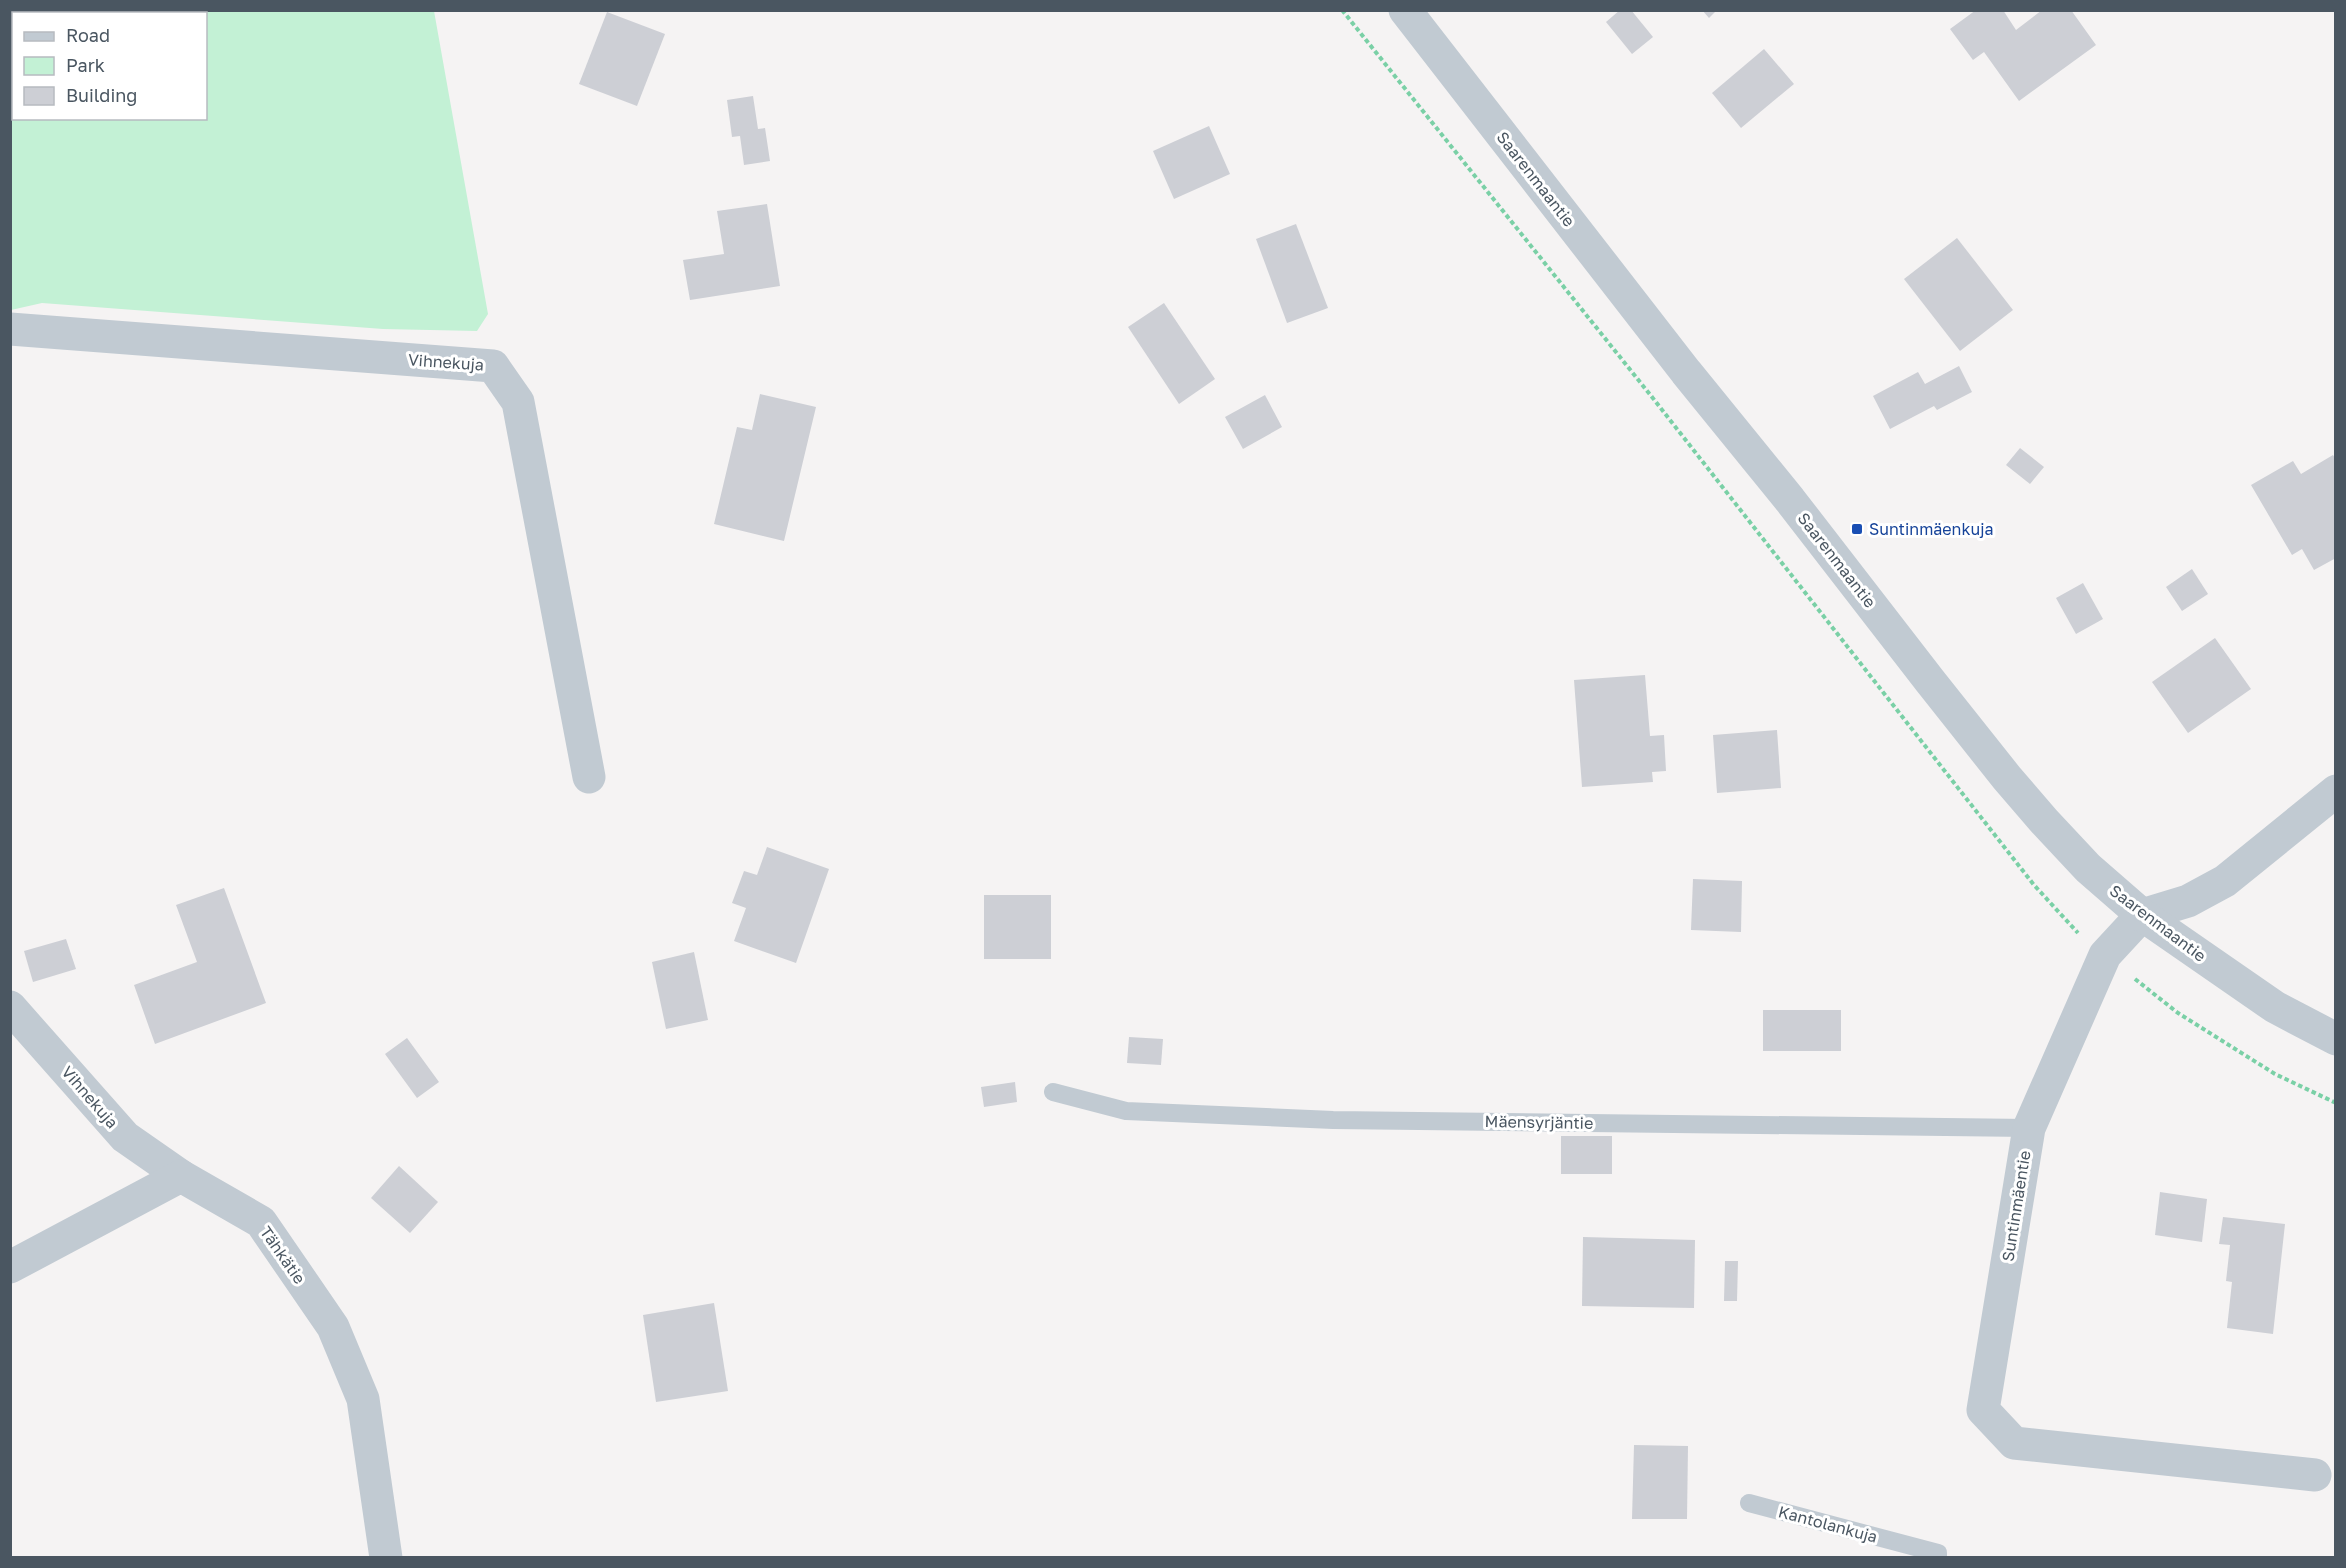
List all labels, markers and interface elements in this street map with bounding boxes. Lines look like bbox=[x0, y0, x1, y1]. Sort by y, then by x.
legend bbox=[12, 12, 207, 120]
text: Road bbox=[66, 24, 110, 46]
text: Park bbox=[66, 54, 105, 76]
text: Building bbox=[66, 84, 137, 106]
street label: Saarenmaantie bbox=[1493, 127, 1579, 231]
street label: Vihnekuja bbox=[407, 349, 485, 375]
street label: Saarenmaantie bbox=[1794, 508, 1880, 612]
place label: Suntinmäenkuja bbox=[1869, 519, 1994, 539]
marker: Suntinmäenkuja bbox=[1850, 522, 1864, 536]
street label: Saarenmaantie bbox=[2106, 880, 2210, 966]
street label: Vihnekuja bbox=[58, 1062, 122, 1132]
street label: Mäensyrjäntie bbox=[1485, 1111, 1593, 1133]
street label: Suntinmäentie bbox=[1997, 1149, 2035, 1263]
street label: Tähkätie bbox=[256, 1222, 310, 1288]
street label: Kantolankuja bbox=[1776, 1501, 1880, 1547]

